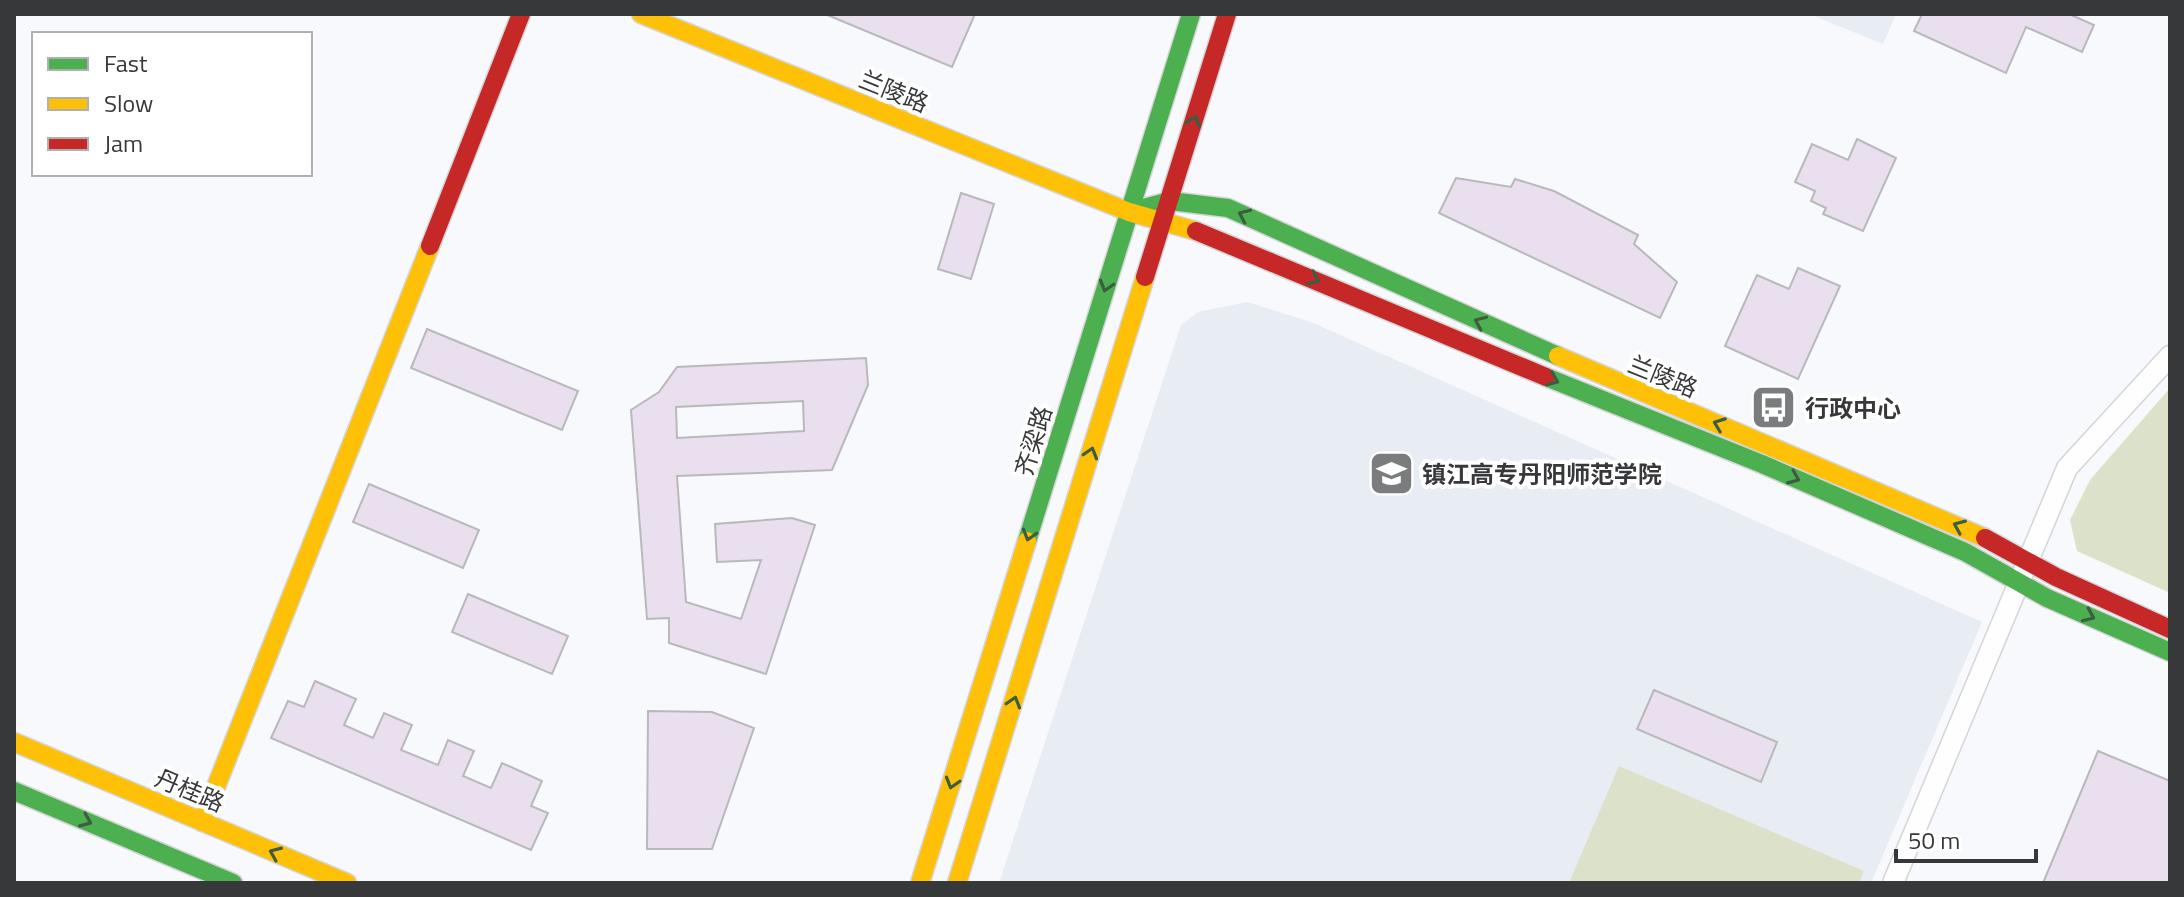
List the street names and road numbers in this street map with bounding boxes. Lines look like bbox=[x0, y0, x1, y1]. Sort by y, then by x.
street label: 兰陵路 bbox=[854, 61, 934, 121]
street label: 兰陵路 bbox=[1623, 346, 1703, 406]
street label: 齐梁路 bbox=[1005, 401, 1061, 481]
street label: 丹桂路 bbox=[150, 759, 230, 821]

